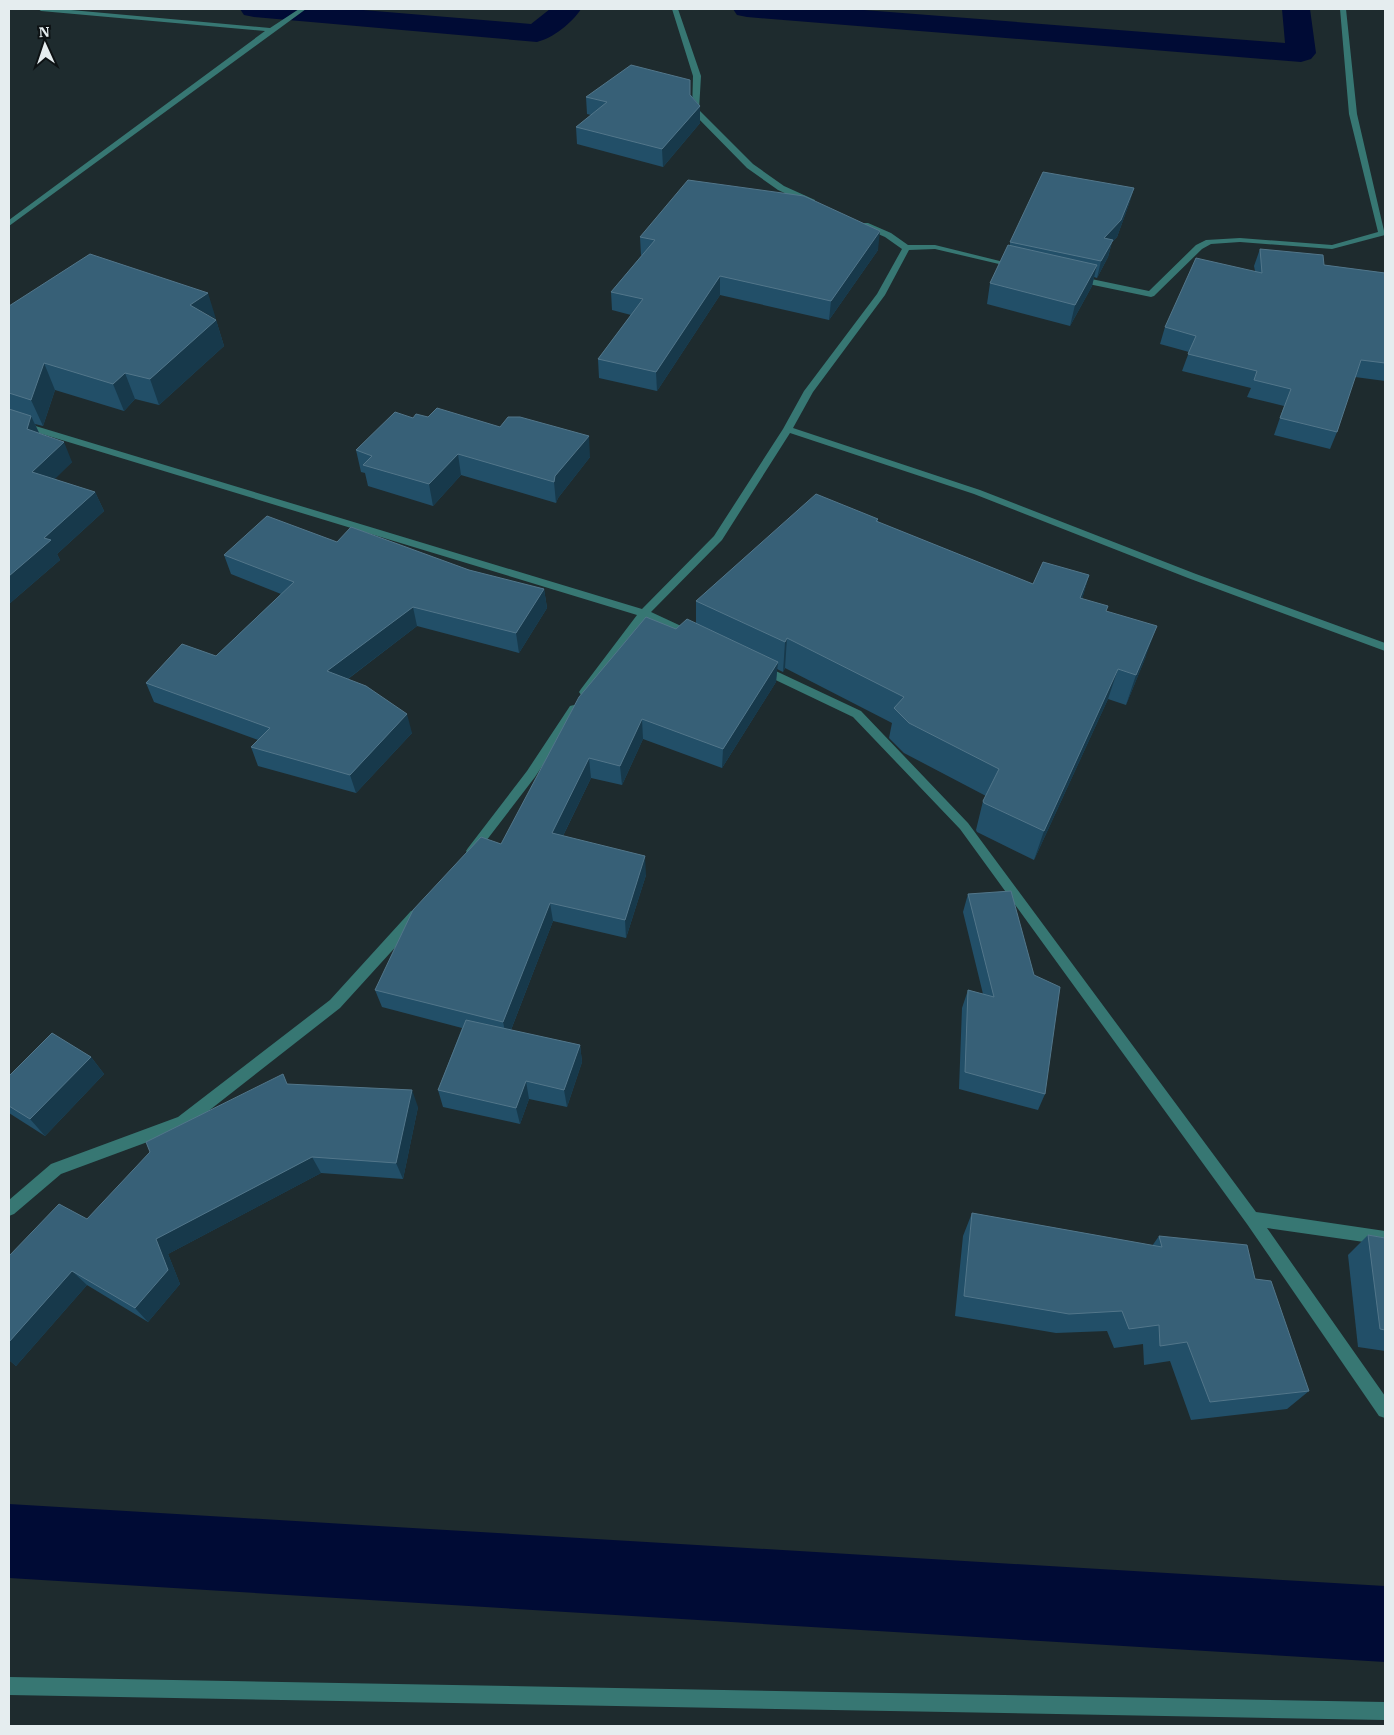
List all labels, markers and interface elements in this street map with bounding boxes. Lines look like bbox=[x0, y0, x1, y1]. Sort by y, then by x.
north arrow bbox=[20, 20, 70, 70]
text: N bbox=[38, 23, 50, 41]

